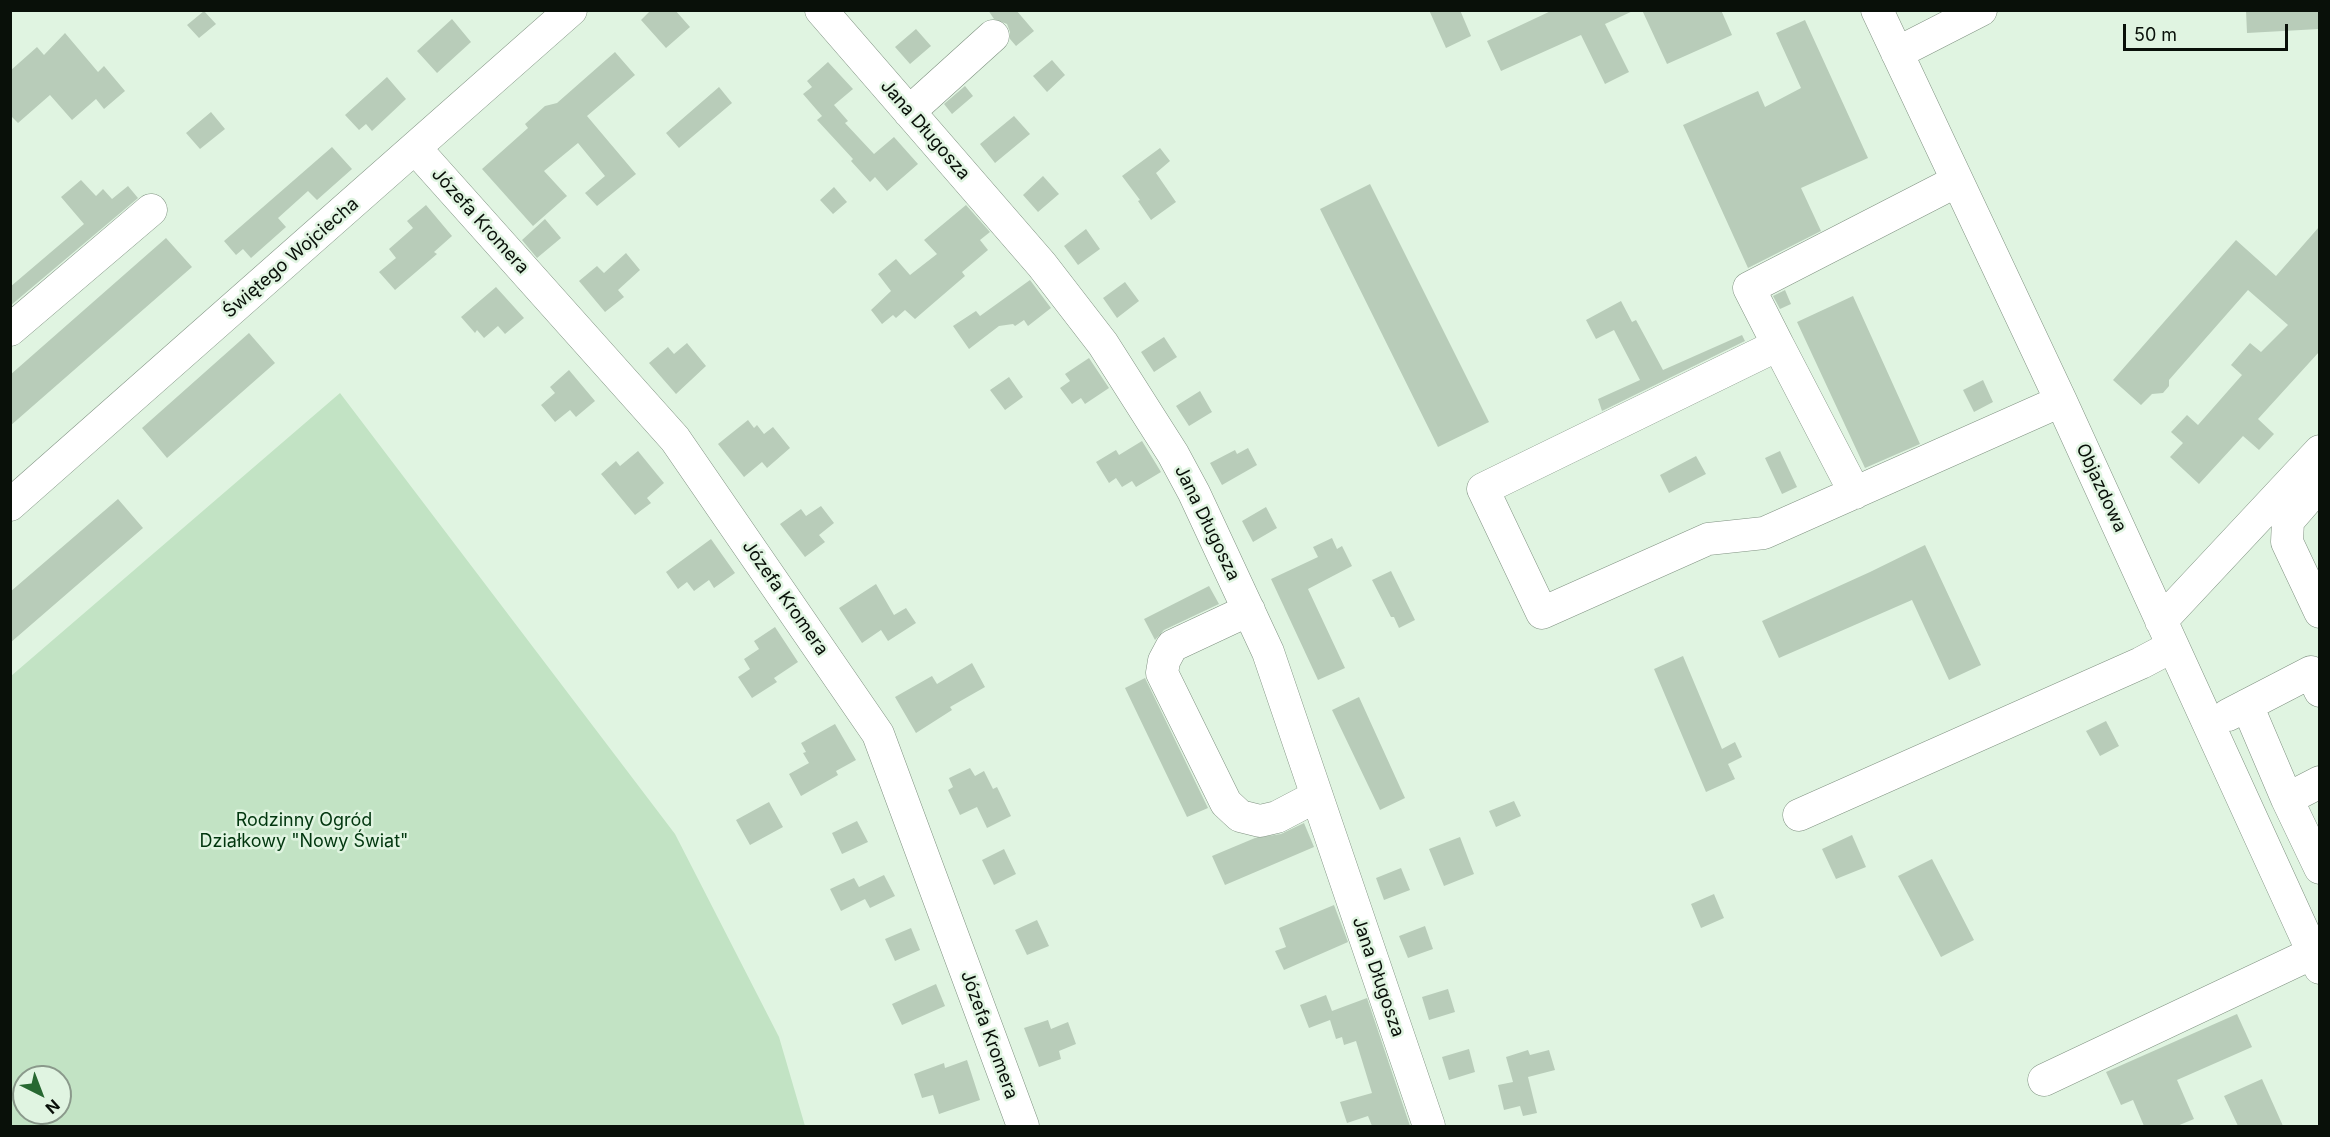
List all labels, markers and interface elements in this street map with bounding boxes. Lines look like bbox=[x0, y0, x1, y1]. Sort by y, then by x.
scale bar bbox=[2126, 12, 2291, 50]
text: 50 m bbox=[2134, 24, 2177, 45]
street label: Jana Długosza bbox=[876, 76, 974, 184]
street label: Józefa Kromera bbox=[427, 164, 533, 278]
street label: Świętego Wojciecha bbox=[219, 193, 363, 323]
street label: Objazdowa bbox=[2071, 440, 2131, 536]
street label: Jana Długosza bbox=[1170, 462, 1244, 584]
street label: Józefa Kromera bbox=[737, 536, 833, 660]
park label: Rodzinny Ogród Działkowy "Nowy Świat" bbox=[200, 810, 408, 852]
street label: Jana Długosza bbox=[1347, 914, 1409, 1040]
street label: Józefa Kromera bbox=[956, 968, 1022, 1102]
north arrow bbox=[12, 1065, 72, 1125]
text: N bbox=[41, 1095, 64, 1118]

